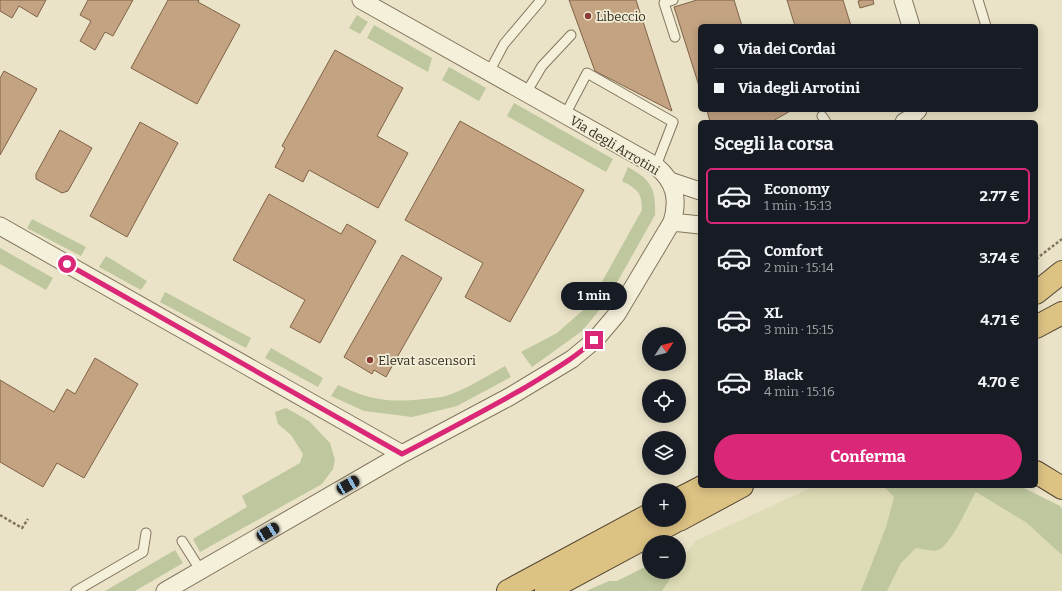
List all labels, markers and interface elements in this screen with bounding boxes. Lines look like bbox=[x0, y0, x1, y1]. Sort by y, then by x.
place label: Libeccio bbox=[596, 9, 646, 24]
marker: Libeccio bbox=[583, 11, 593, 21]
text: Via dei Cordai bbox=[738, 40, 835, 58]
text: Via degli Arrotini bbox=[738, 79, 860, 97]
street label: Via degli Arrotini bbox=[567, 113, 662, 178]
text: Scegli la corsa bbox=[714, 133, 834, 155]
icon: car bbox=[716, 178, 752, 214]
text: Economy bbox=[764, 180, 830, 198]
text: 2.77 € bbox=[980, 187, 1020, 205]
text: 1 min · 15:13 bbox=[764, 198, 832, 213]
icon: car bbox=[716, 240, 752, 276]
text: Comfort bbox=[764, 242, 823, 260]
text: 3.74 € bbox=[979, 249, 1020, 267]
route start bbox=[58, 255, 76, 273]
text: 2 min · 15:14 bbox=[764, 260, 834, 275]
callout: 1 min bbox=[561, 282, 627, 310]
text: 1 min bbox=[578, 288, 610, 303]
icon: car bbox=[716, 302, 752, 338]
text: XL bbox=[764, 304, 783, 322]
text: 4.71 € bbox=[980, 311, 1020, 329]
text: 3 min · 15:15 bbox=[764, 322, 834, 337]
north arrow bbox=[642, 327, 686, 371]
map controls bbox=[642, 327, 686, 579]
route end bbox=[585, 331, 603, 349]
place label: Elevat ascensori bbox=[378, 353, 476, 368]
marker: Elevat ascensori bbox=[365, 355, 375, 365]
icon: car bbox=[716, 364, 752, 400]
text: Black bbox=[764, 366, 803, 384]
text: 4.70 € bbox=[978, 373, 1020, 391]
button: locate bbox=[642, 379, 686, 423]
text: 4 min · 15:16 bbox=[764, 384, 835, 399]
button: layers bbox=[642, 431, 686, 475]
button: Conferma bbox=[714, 434, 1022, 480]
car bbox=[335, 474, 361, 496]
button: + bbox=[642, 483, 686, 527]
car bbox=[255, 521, 281, 543]
button: − bbox=[642, 535, 686, 579]

